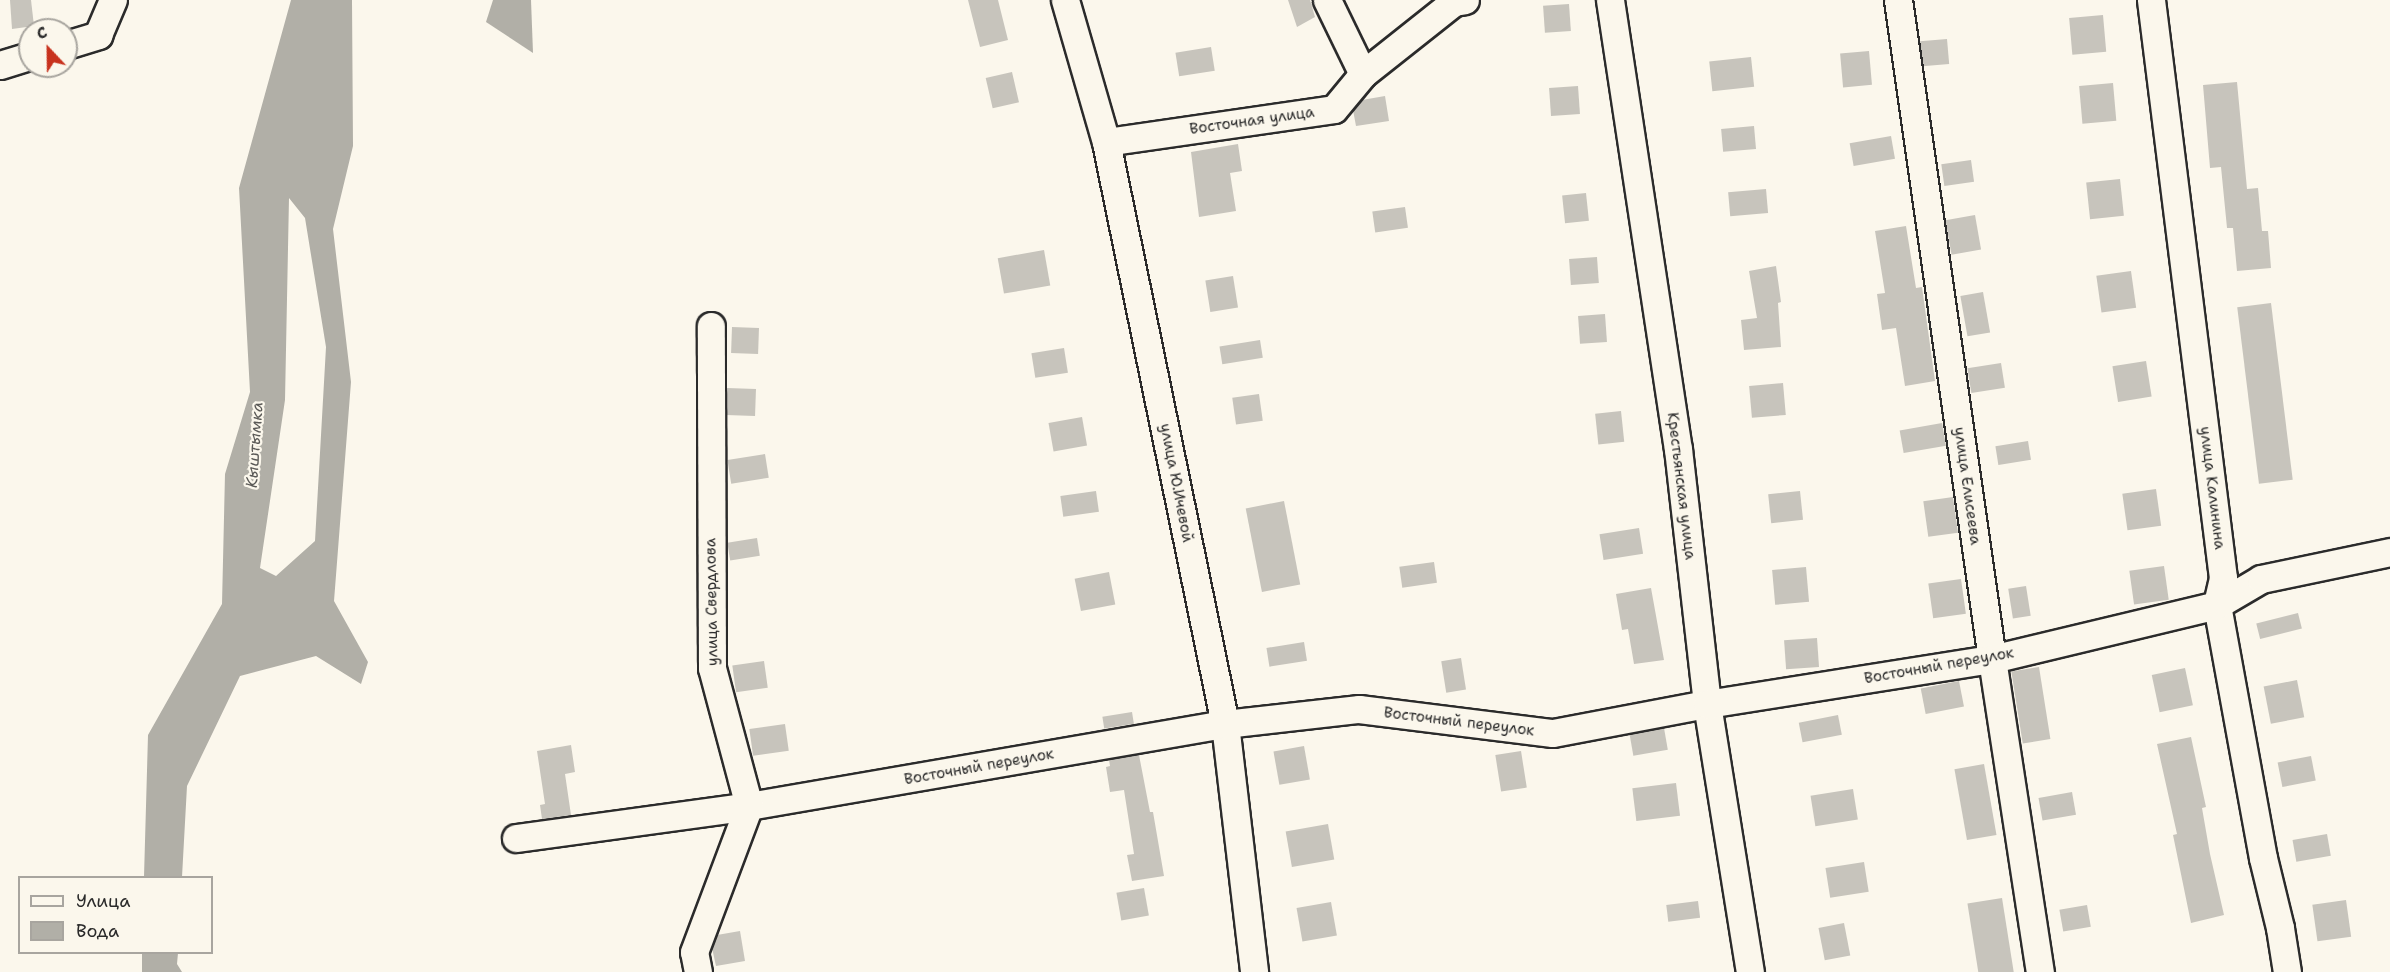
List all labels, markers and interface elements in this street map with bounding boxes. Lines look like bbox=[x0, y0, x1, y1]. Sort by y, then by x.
north arrow bbox=[18, 18, 78, 78]
text: С bbox=[33, 21, 50, 44]
street label: Восточная улица bbox=[1188, 103, 1316, 139]
water label: Кыштымка bbox=[242, 401, 268, 489]
street label: Крестьянская улица bbox=[1663, 411, 1699, 561]
street label: улица Ю.Ичевой bbox=[1156, 422, 1196, 544]
street label: улица Калинина bbox=[2196, 425, 2228, 551]
street label: улица Елисеева bbox=[1950, 426, 1984, 546]
street label: улица Свердлова bbox=[702, 538, 722, 666]
street label: Восточный переулок bbox=[1863, 644, 2015, 688]
street label: Восточный переулок bbox=[1383, 704, 1535, 740]
street label: Восточный переулок bbox=[903, 745, 1055, 789]
legend bbox=[18, 876, 213, 954]
text: Улица bbox=[76, 889, 130, 913]
text: Вода bbox=[76, 919, 119, 943]

